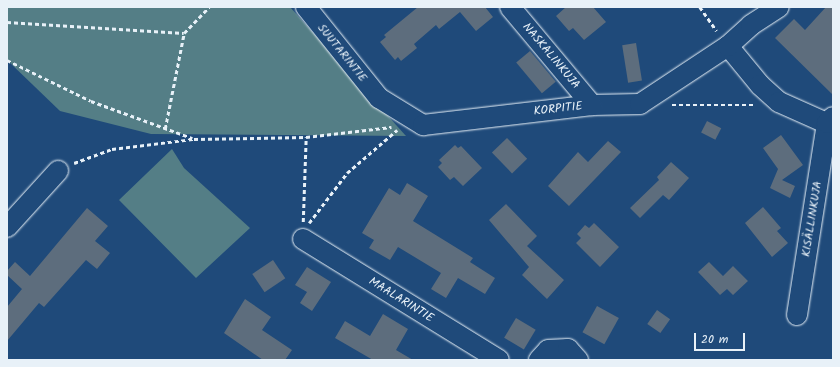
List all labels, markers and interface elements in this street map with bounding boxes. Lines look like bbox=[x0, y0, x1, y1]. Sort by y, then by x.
street label: NASKALINKUJA bbox=[519, 20, 583, 92]
street label: SUUTARINTIE bbox=[314, 21, 370, 85]
street label: KORPITIE bbox=[533, 99, 583, 119]
street label: KISÄLLINKUJA bbox=[799, 180, 825, 258]
street label: MAALARINTIE bbox=[366, 274, 436, 326]
scale bar bbox=[696, 325, 747, 351]
text: 20 m bbox=[701, 330, 728, 349]

